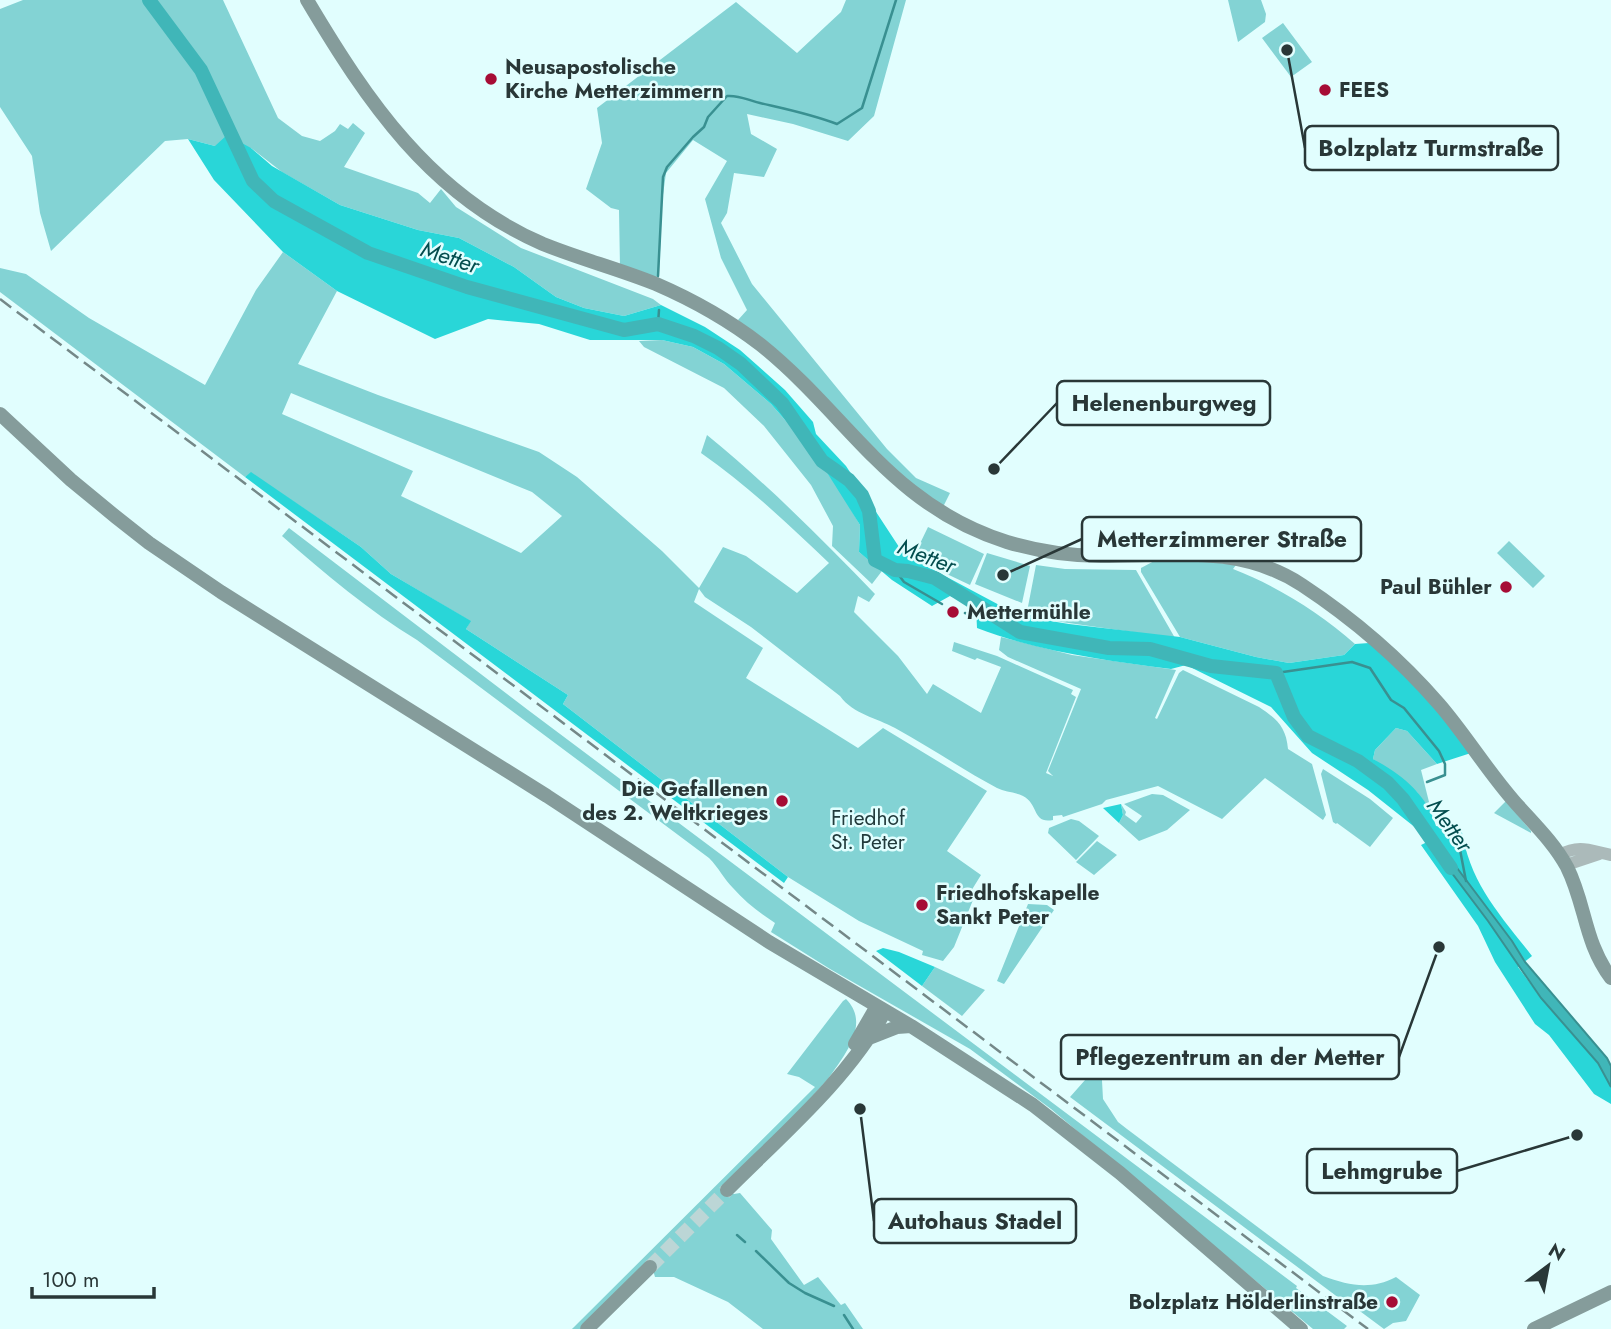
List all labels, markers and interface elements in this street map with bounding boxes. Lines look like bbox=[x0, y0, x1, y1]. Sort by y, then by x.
place label: Neusapostolische Kirche Metterzimmern bbox=[505, 52, 724, 106]
marker: Neusapostolische Kirche Metterzimmern bbox=[483, 71, 499, 87]
place label: FEES bbox=[1339, 75, 1389, 105]
marker: FEES bbox=[1317, 82, 1333, 98]
callout: Bolzplatz Turmstraße bbox=[1305, 126, 1558, 170]
text: Bolzplatz Turmstraße bbox=[1318, 131, 1544, 165]
water label: Metter bbox=[416, 232, 485, 283]
callout: Helenenburgweg bbox=[1057, 381, 1270, 425]
text: Helenenburgweg bbox=[1071, 386, 1257, 420]
callout: Metterzimmerer Straße bbox=[1082, 517, 1361, 561]
text: Metterzimmerer Straße bbox=[1097, 522, 1347, 556]
water label: Metter bbox=[893, 529, 962, 583]
place label: Paul Bühler bbox=[1380, 572, 1492, 602]
marker: Paul Bühler bbox=[1498, 579, 1514, 595]
place label: Mettermühle bbox=[967, 597, 1091, 627]
marker: Mettermühle bbox=[945, 604, 961, 620]
place label: Die Gefallenen des 2. Weltkrieges bbox=[582, 774, 768, 828]
water label: Metter bbox=[1419, 791, 1482, 860]
marker: Die Gefallenen des 2. Weltkrieges bbox=[774, 793, 790, 809]
park label: Friedhof St. Peter bbox=[831, 803, 906, 857]
place label: Friedhofskapelle Sankt Peter bbox=[936, 878, 1100, 932]
marker: Friedhofskapelle Sankt Peter bbox=[914, 897, 930, 913]
callout: Pflegezentrum an der Metter bbox=[1061, 1035, 1399, 1079]
text: Pflegezentrum an der Metter bbox=[1075, 1040, 1385, 1074]
callout: Lehmgrube bbox=[1307, 1149, 1457, 1193]
text: Lehmgrube bbox=[1321, 1154, 1443, 1188]
callout: Autohaus Stadel bbox=[874, 1199, 1076, 1243]
text: Autohaus Stadel bbox=[887, 1204, 1062, 1238]
north arrow bbox=[1513, 1231, 1583, 1301]
text: N bbox=[1543, 1237, 1570, 1267]
scale bar bbox=[32, 1256, 154, 1300]
text: 100 m bbox=[42, 1265, 99, 1295]
place label: Bolzplatz Hölderlinstraße bbox=[1129, 1287, 1378, 1317]
marker: Bolzplatz Hölderlinstraße bbox=[1384, 1294, 1400, 1310]

